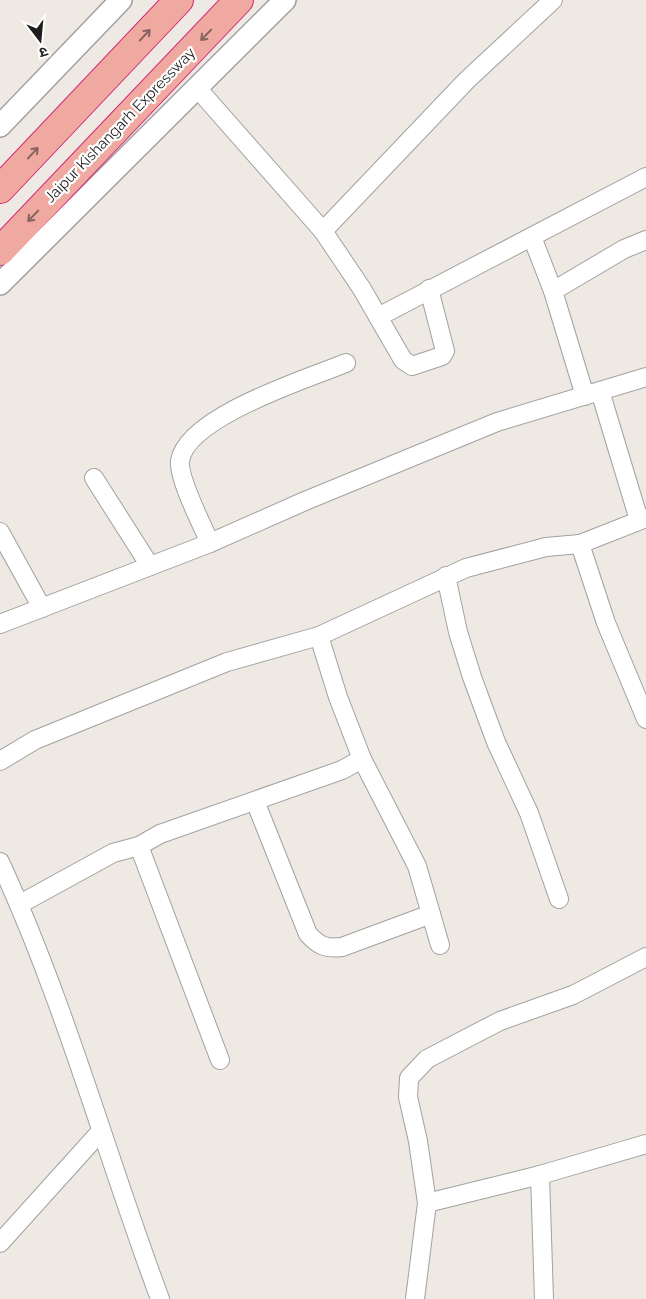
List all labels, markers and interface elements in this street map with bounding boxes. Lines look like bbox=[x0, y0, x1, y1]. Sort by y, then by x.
north arrow bbox=[15, 15, 65, 65]
one-way arrow bbox=[139, 29, 151, 42]
one-way arrow bbox=[199, 29, 212, 41]
text: उ bbox=[37, 44, 50, 62]
street label: Jaipur Kishangarh Expressway bbox=[41, 44, 199, 206]
one-way arrow bbox=[27, 148, 39, 160]
one-way arrow bbox=[27, 210, 39, 223]

